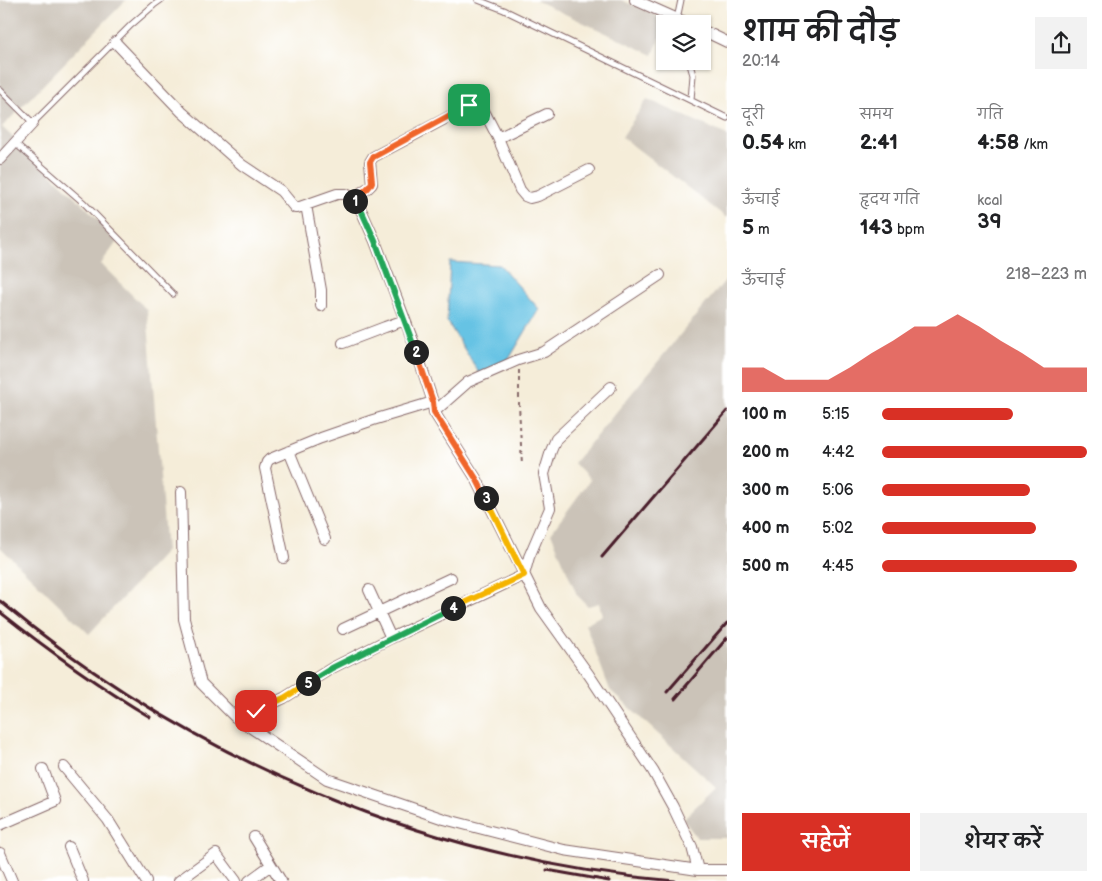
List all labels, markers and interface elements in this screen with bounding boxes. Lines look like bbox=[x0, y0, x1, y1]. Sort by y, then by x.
map controls bbox=[656, 15, 711, 70]
button: layers bbox=[656, 15, 711, 70]
text: शाम की दौड़ bbox=[742, 16, 898, 49]
button: share bbox=[1035, 17, 1087, 69]
text: 20:14 bbox=[742, 52, 780, 71]
pin bbox=[448, 84, 490, 126]
icon: arrive bbox=[455, 91, 483, 119]
text: दूरी bbox=[742, 106, 764, 123]
text: समय bbox=[860, 106, 893, 123]
text: गति bbox=[977, 106, 1003, 123]
text: 0.54 bbox=[742, 130, 784, 155]
text: 2:41 bbox=[860, 130, 898, 155]
text: 4:58 bbox=[977, 130, 1019, 155]
text: km bbox=[784, 136, 806, 153]
text: /km bbox=[1019, 136, 1048, 153]
pin: 1 bbox=[342, 188, 368, 214]
text: ऊँचाई bbox=[742, 191, 780, 208]
text: हृदय गति bbox=[860, 191, 919, 208]
text: kcal bbox=[977, 192, 1002, 209]
text: 1 bbox=[353, 193, 358, 210]
text: 39 bbox=[977, 209, 1002, 234]
text: 5 bbox=[742, 215, 754, 240]
text: 143 bbox=[860, 215, 893, 240]
text: m bbox=[754, 221, 769, 238]
text: bpm bbox=[893, 221, 925, 238]
text: 218–223 m bbox=[1006, 265, 1087, 284]
text: ऊँचाई bbox=[742, 271, 785, 290]
pin: 2 bbox=[404, 340, 428, 364]
text: 2 bbox=[412, 344, 421, 361]
text: 100 m bbox=[742, 405, 787, 424]
text: 5:15 bbox=[822, 405, 850, 424]
text: 200 m bbox=[742, 443, 789, 462]
text: 4:42 bbox=[822, 443, 854, 462]
text: 300 m bbox=[742, 481, 789, 500]
text: 5:06 bbox=[822, 481, 854, 500]
pin: 3 bbox=[474, 486, 498, 510]
text: 3 bbox=[482, 490, 491, 507]
text: 400 m bbox=[742, 519, 789, 538]
text: 5:02 bbox=[822, 519, 853, 538]
text: 500 m bbox=[742, 557, 789, 576]
text: 4:45 bbox=[822, 557, 854, 576]
pin: 4 bbox=[440, 596, 466, 620]
text: 4 bbox=[449, 600, 458, 617]
pin: 5 bbox=[296, 670, 320, 696]
text: 5 bbox=[304, 675, 313, 692]
pin bbox=[235, 690, 277, 732]
icon: check bbox=[242, 697, 270, 725]
button: सहेजें bbox=[742, 813, 910, 871]
button: शेयर करें bbox=[920, 813, 1087, 871]

